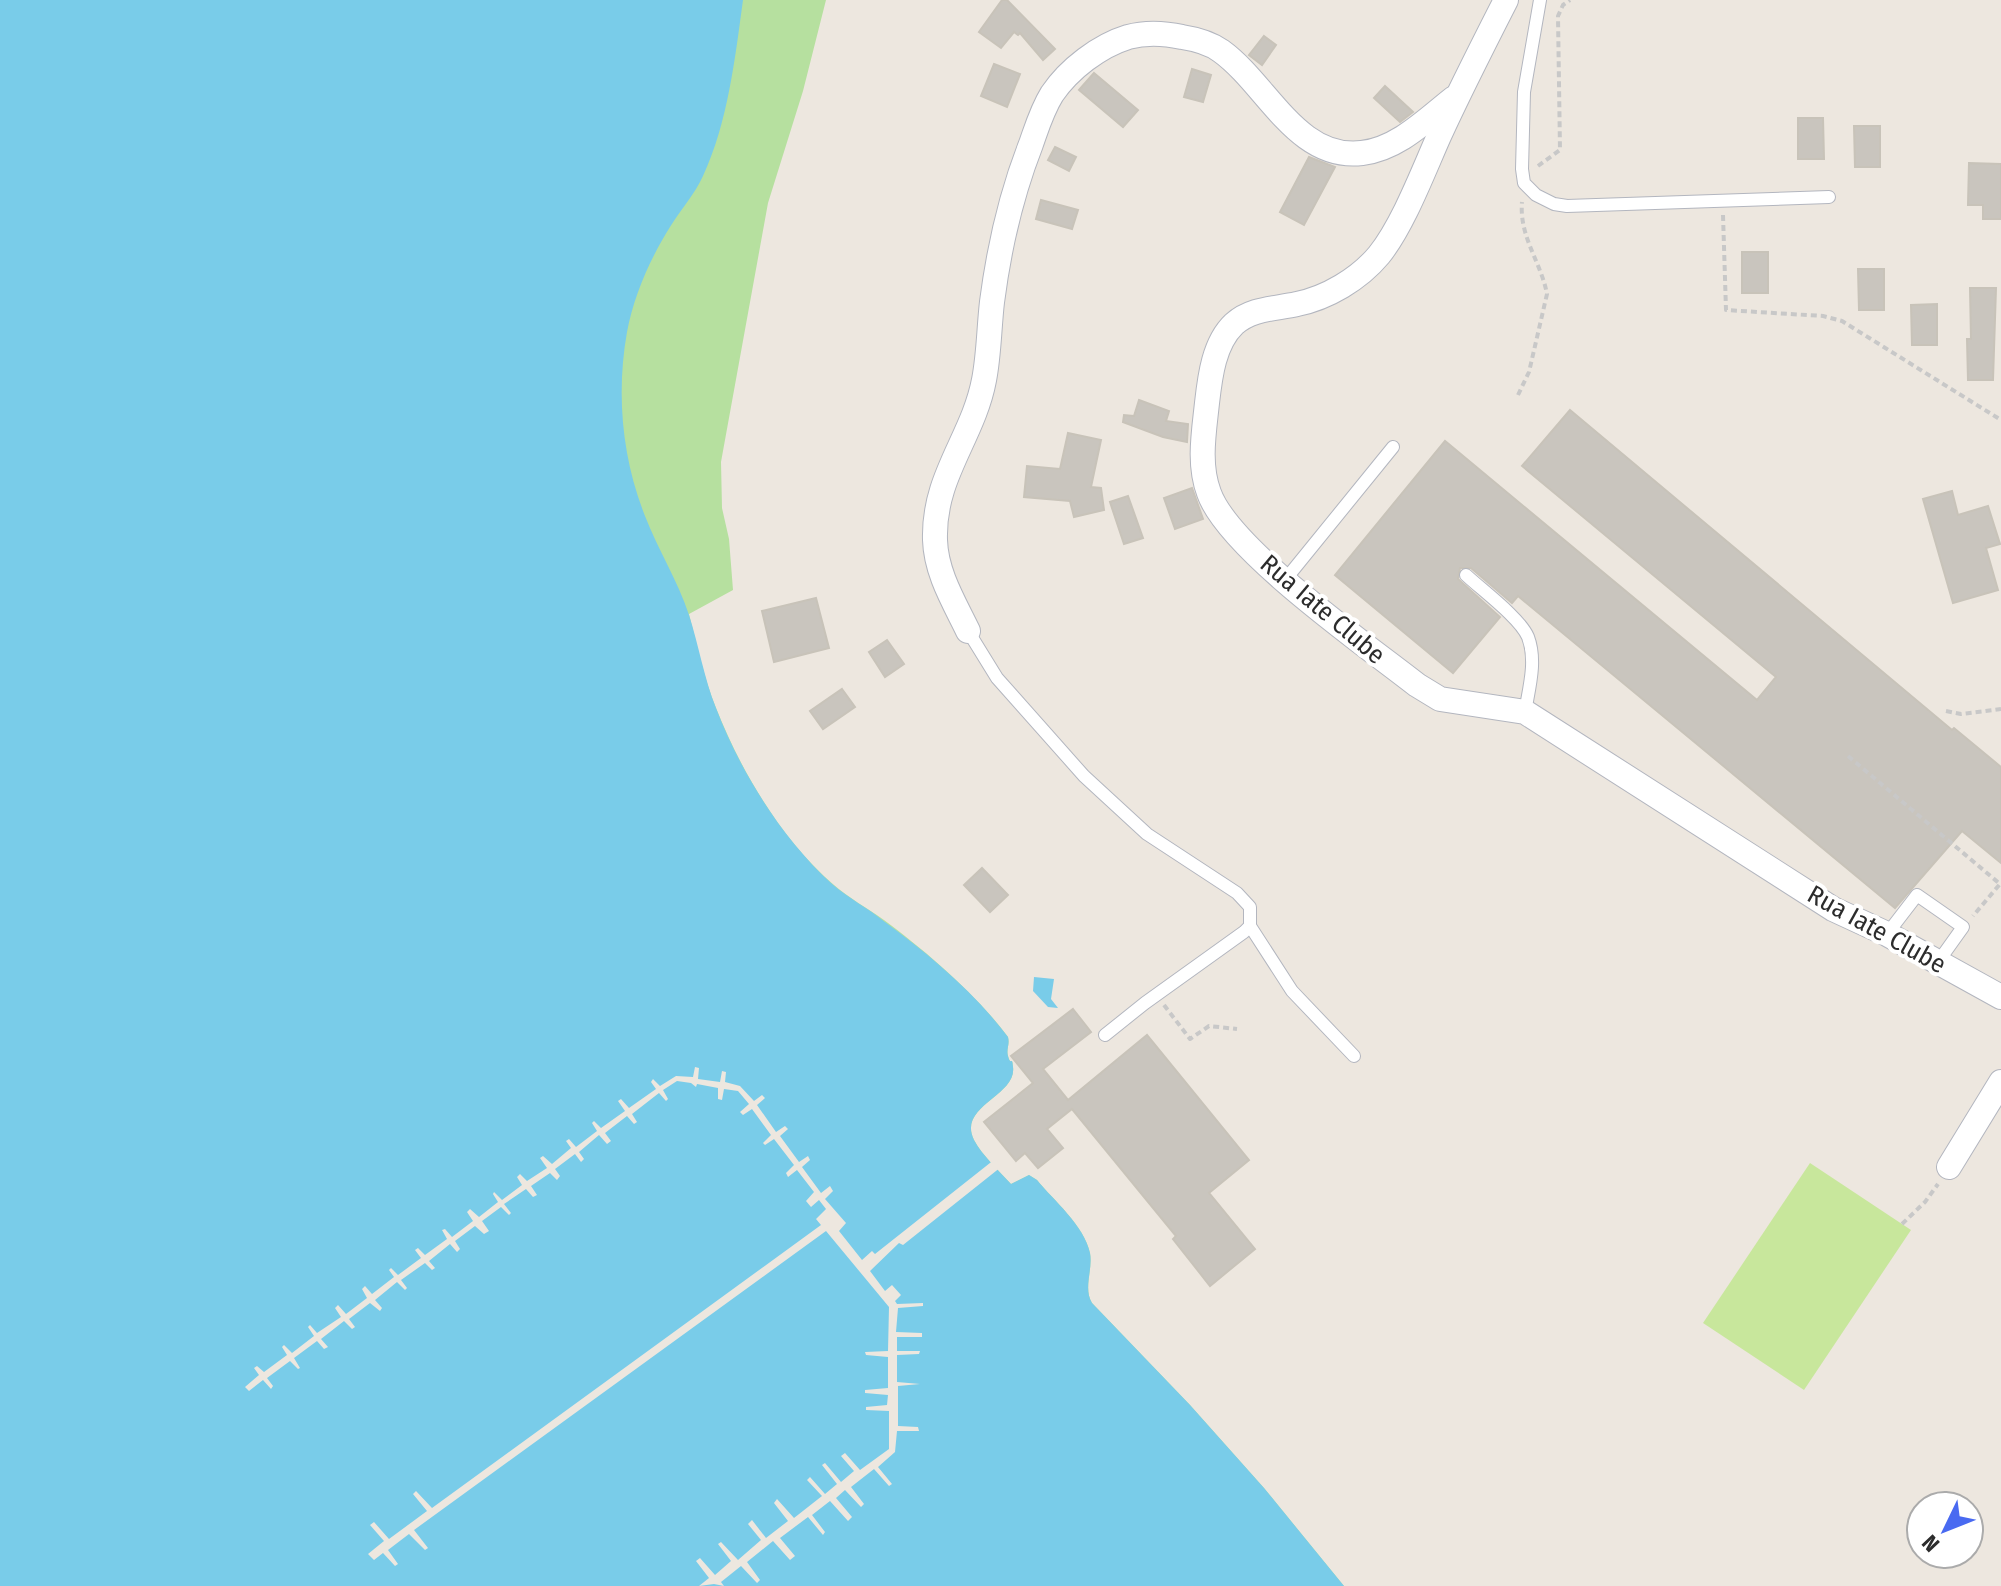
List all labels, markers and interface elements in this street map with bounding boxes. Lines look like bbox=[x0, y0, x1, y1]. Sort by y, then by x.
street label: Rua Iate Clube bbox=[1254, 548, 1391, 671]
street label: Rua Iate Clube bbox=[1802, 879, 1951, 980]
north arrow bbox=[1905, 1490, 1985, 1570]
text: N bbox=[1916, 1529, 1945, 1557]

